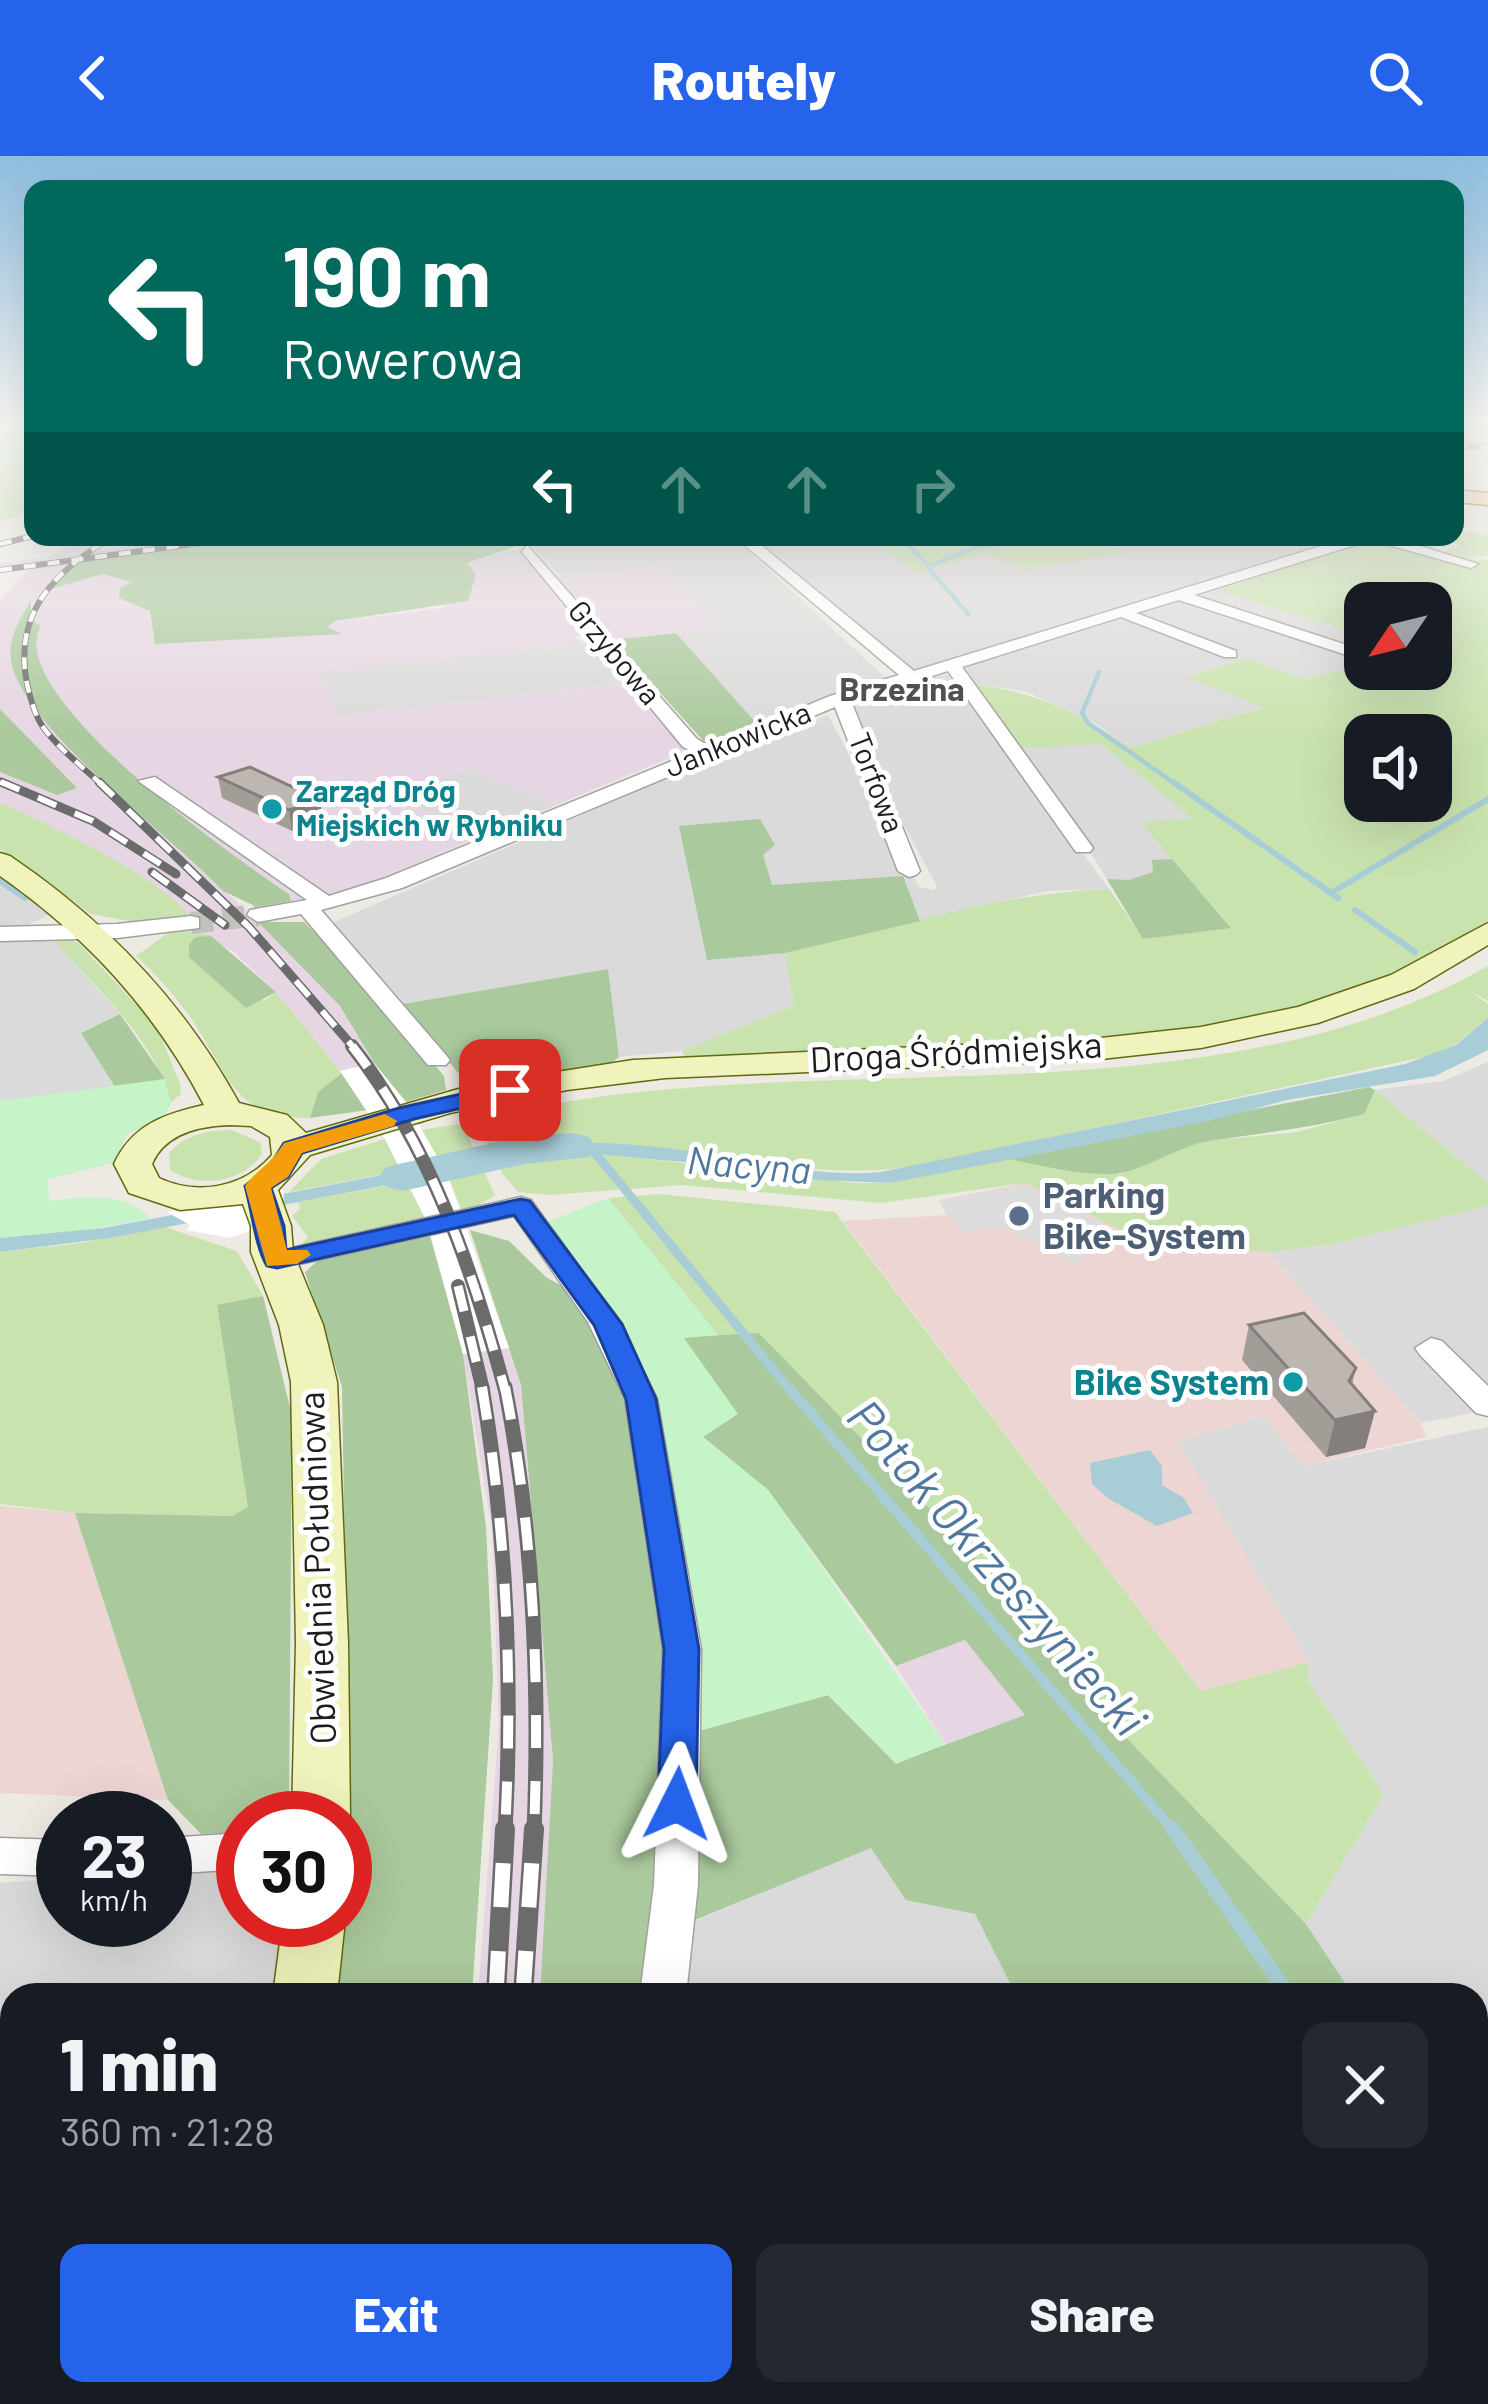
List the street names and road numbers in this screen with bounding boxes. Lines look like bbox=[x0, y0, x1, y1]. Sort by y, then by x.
street label: Grzybowa bbox=[562, 592, 670, 711]
street label: Jankowicka bbox=[659, 693, 815, 784]
street label: Torfowa bbox=[842, 727, 913, 837]
street label: Droga Śródmiejska bbox=[809, 1021, 1103, 1080]
street label: Obwiednia Południowa bbox=[288, 1391, 343, 1745]

